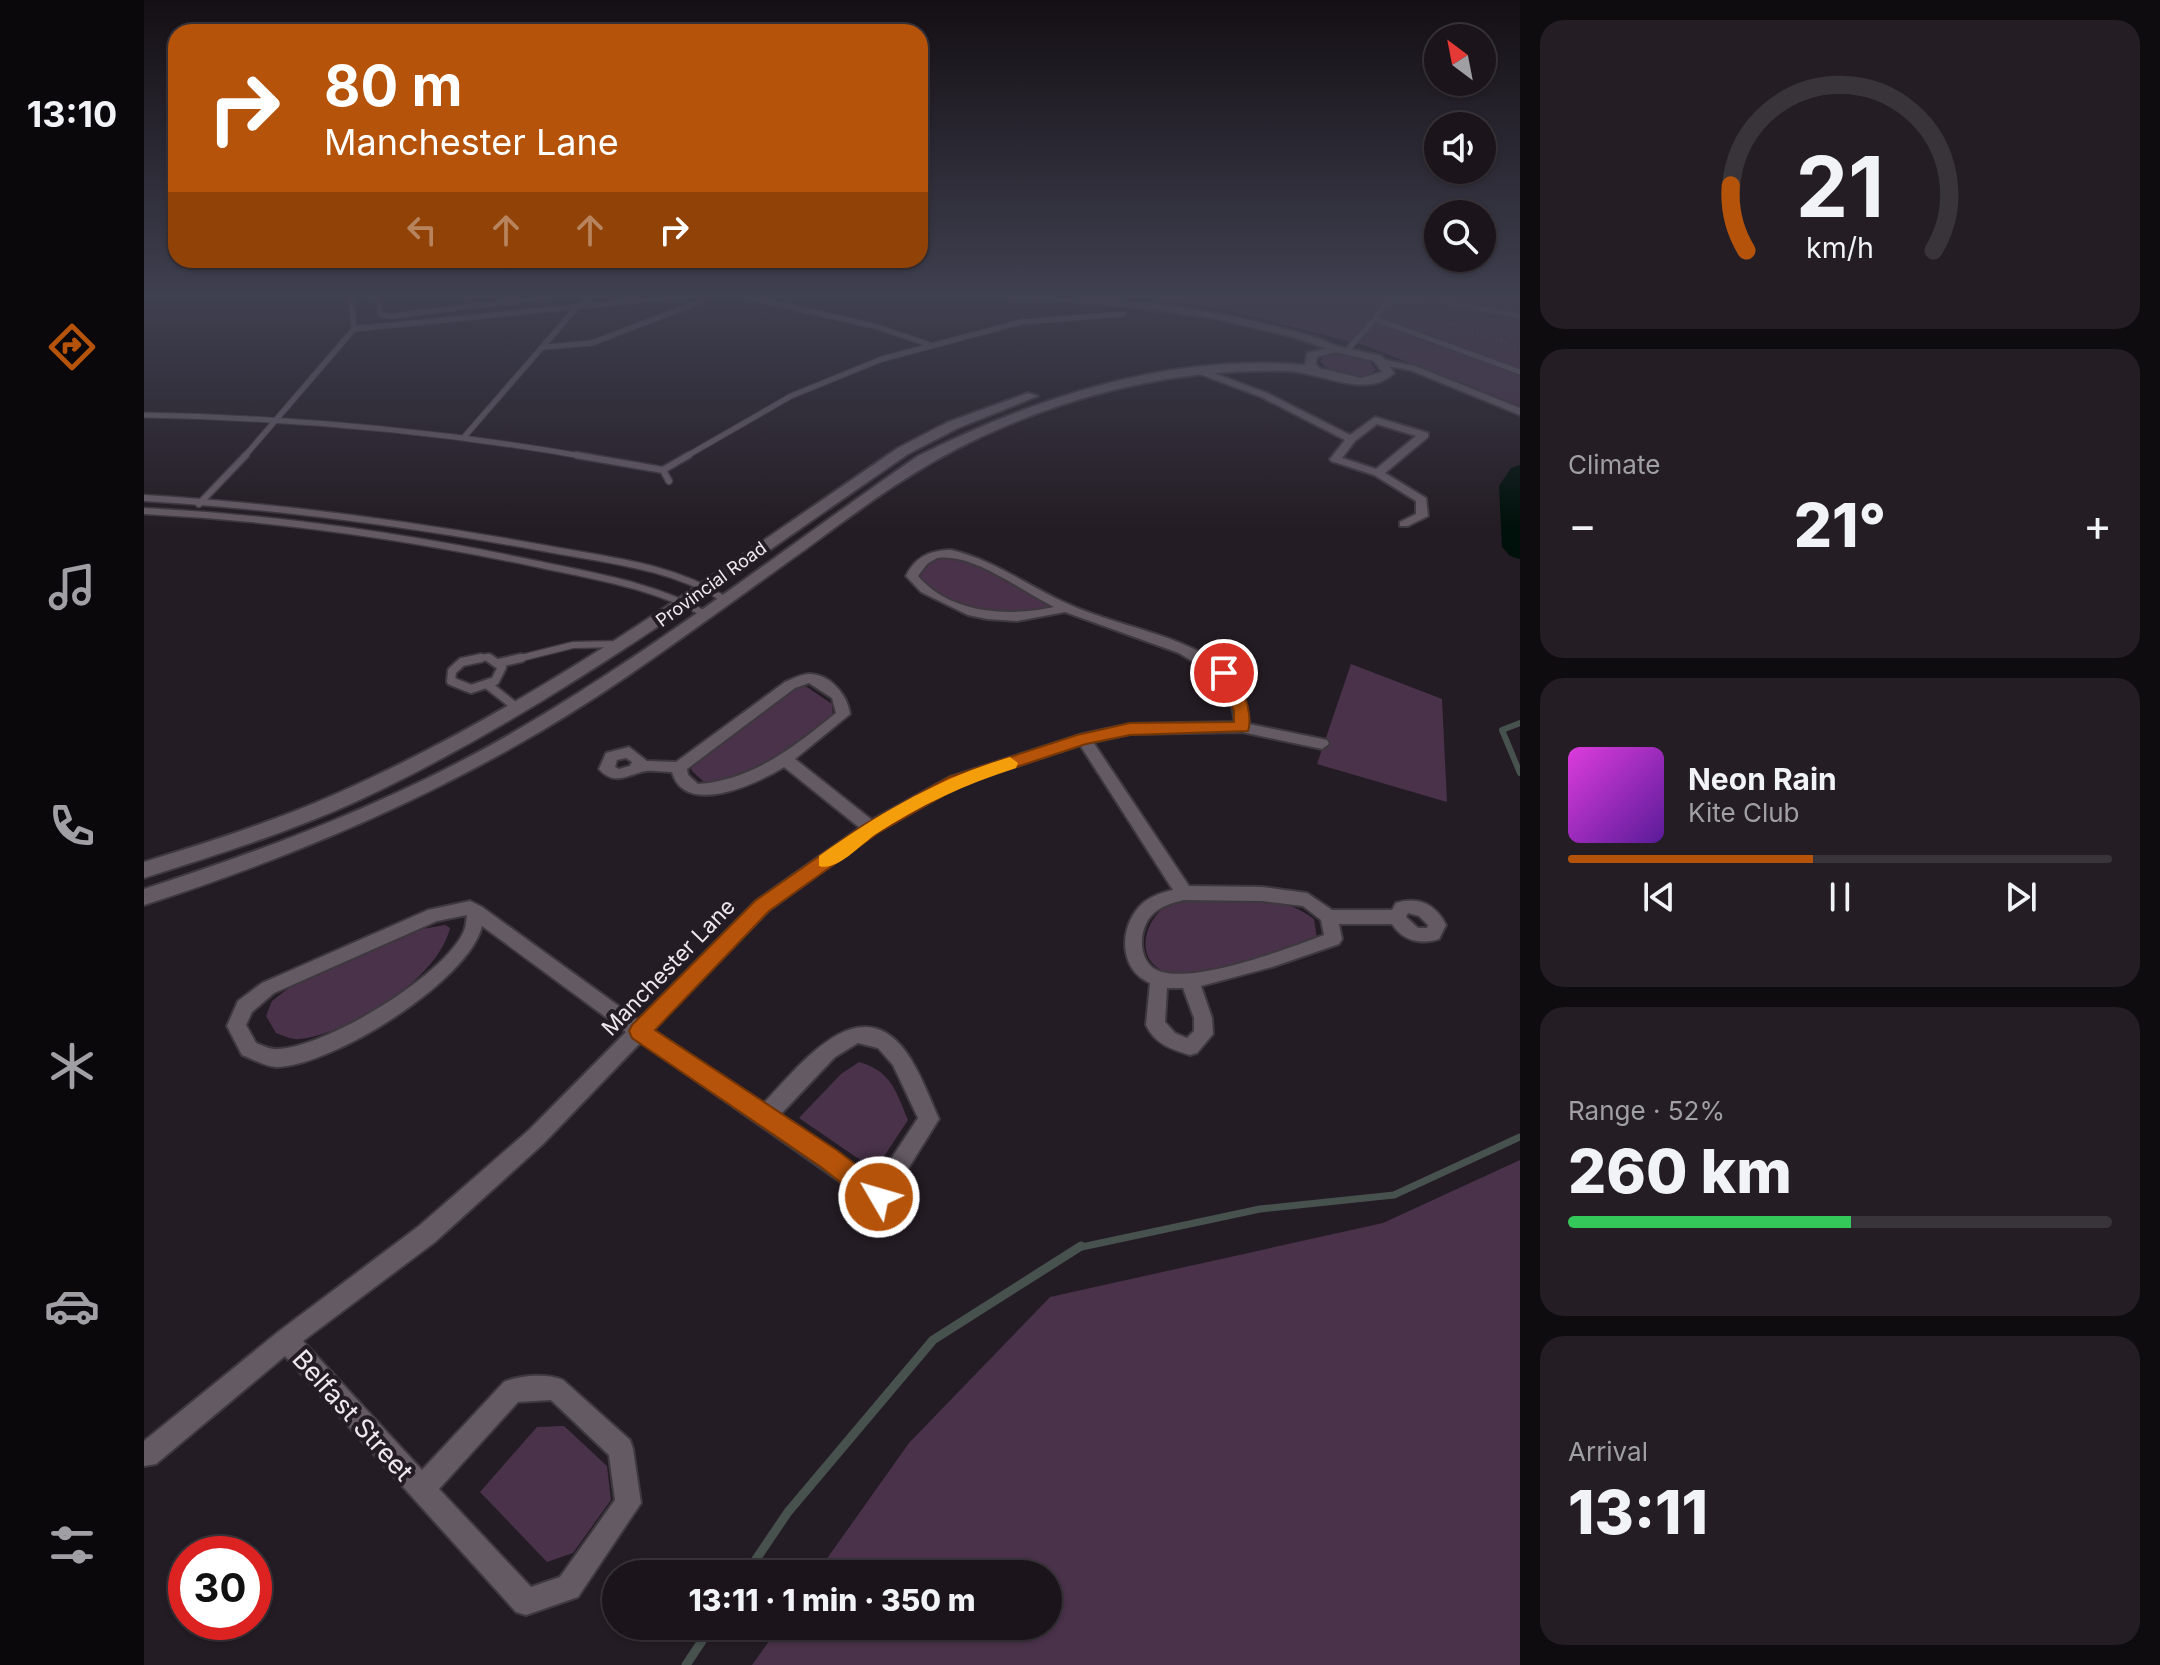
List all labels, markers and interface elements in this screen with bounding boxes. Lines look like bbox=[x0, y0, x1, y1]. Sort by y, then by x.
north arrow bbox=[1424, 24, 1496, 96]
map controls bbox=[1424, 24, 1496, 272]
text: 80 m bbox=[324, 52, 463, 120]
icon: right bbox=[192, 56, 296, 160]
text: 13:10 bbox=[27, 92, 117, 136]
button: sound bbox=[1424, 112, 1496, 184]
text: Manchester Lane bbox=[324, 120, 619, 164]
text: 21 bbox=[1796, 135, 1884, 236]
button: search bbox=[1424, 200, 1496, 272]
icon: left bbox=[400, 208, 444, 252]
icon: ahead bbox=[484, 208, 528, 252]
icon: ahead bbox=[568, 208, 612, 252]
icon: right bbox=[652, 208, 696, 252]
text: km/h bbox=[1806, 230, 1874, 265]
icon: directions bbox=[44, 319, 100, 375]
text: Climate bbox=[1568, 449, 1660, 480]
text: 21° bbox=[1794, 489, 1886, 561]
text: − bbox=[1568, 498, 1597, 552]
text: + bbox=[2083, 498, 2112, 552]
street label: Provincial Road bbox=[652, 537, 770, 631]
icon: music bbox=[44, 559, 100, 615]
pin bbox=[1190, 639, 1258, 707]
icon: arrive bbox=[1202, 651, 1246, 695]
text: Neon Rain bbox=[1688, 761, 1837, 797]
text: Kite Club bbox=[1688, 797, 1799, 828]
icon: phone bbox=[44, 798, 100, 854]
icon: previous bbox=[1637, 875, 1681, 919]
icon: pause bbox=[1818, 875, 1862, 919]
icon: next bbox=[1999, 875, 2043, 919]
street label: Manchester Lane bbox=[596, 893, 740, 1041]
icon: climate bbox=[44, 1038, 100, 1094]
text: Range · 52% bbox=[1568, 1095, 1725, 1126]
text: 260 km bbox=[1568, 1135, 1792, 1207]
position arrow bbox=[837, 1155, 921, 1239]
icon: car bbox=[44, 1278, 100, 1334]
street label: Belfast Street bbox=[286, 1343, 420, 1487]
text: Arrival bbox=[1568, 1436, 1648, 1467]
text: 13:11 bbox=[1568, 1476, 1708, 1548]
icon: filters bbox=[44, 1517, 100, 1573]
speed limit sign: 30 bbox=[168, 1536, 272, 1640]
text: 13:11 · 1 min · 350 m bbox=[689, 1582, 975, 1618]

